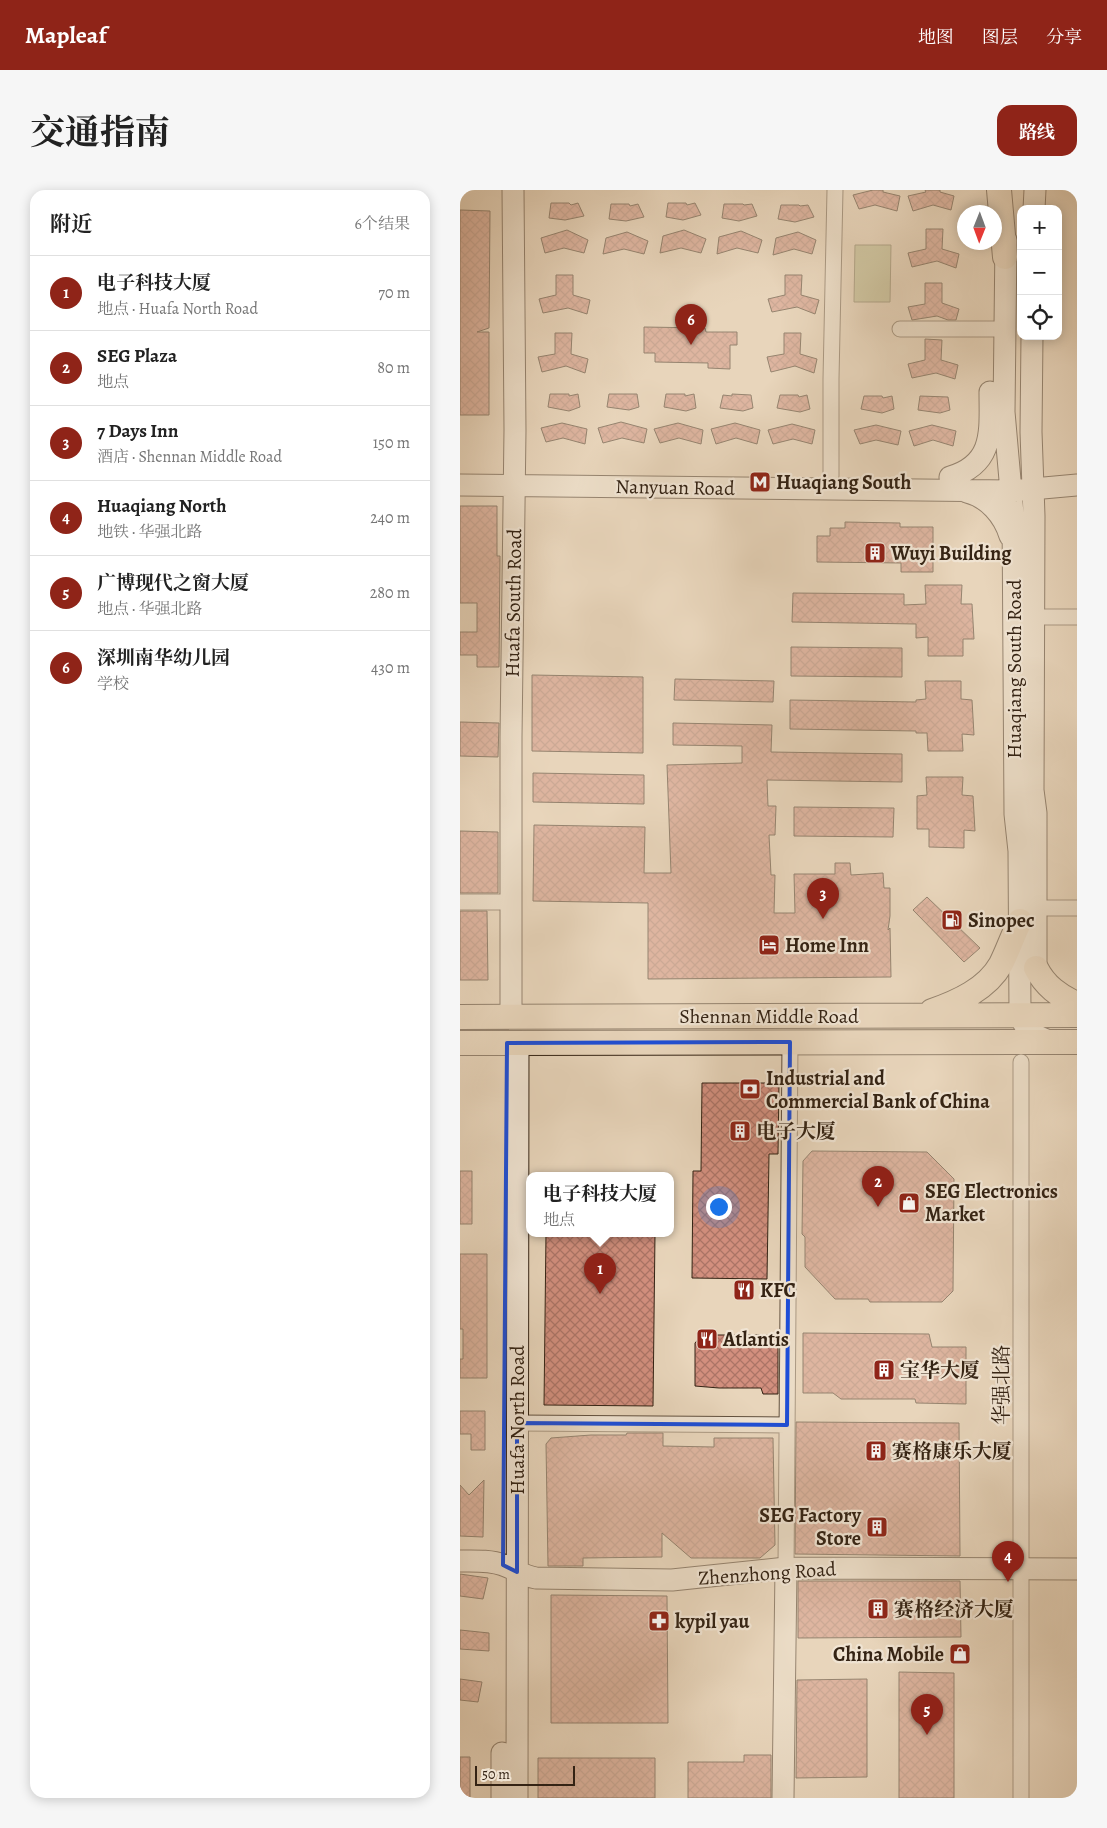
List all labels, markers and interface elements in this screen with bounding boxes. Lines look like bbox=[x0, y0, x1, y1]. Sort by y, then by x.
text: Mapleaf bbox=[25, 19, 107, 51]
text: 地图 bbox=[918, 25, 954, 49]
text: 图层 bbox=[982, 25, 1018, 49]
text: 分享 bbox=[1046, 25, 1082, 49]
button: 路线 bbox=[997, 105, 1077, 156]
text: 交通指南 bbox=[30, 108, 170, 156]
north arrow bbox=[957, 205, 1002, 250]
map controls bbox=[1017, 205, 1062, 340]
button: + bbox=[1017, 205, 1062, 250]
text: 附近 bbox=[50, 210, 92, 238]
text: 6个结果 bbox=[355, 213, 410, 235]
button: − bbox=[1017, 250, 1062, 295]
text: 电子科技大厦 bbox=[97, 270, 211, 296]
text: 1 bbox=[63, 282, 69, 304]
text: 70 m bbox=[378, 282, 410, 304]
button: locate bbox=[1017, 295, 1062, 340]
text: 地点 · Huafa North Road bbox=[97, 298, 258, 320]
pin: 6 bbox=[675, 304, 707, 345]
text: SEG Plaza bbox=[97, 343, 177, 369]
text: 2 bbox=[62, 357, 70, 379]
text: 80 m bbox=[377, 357, 410, 379]
text: 地点 bbox=[97, 371, 129, 393]
text: 7 Days Inn bbox=[97, 418, 178, 444]
text: 3 bbox=[63, 432, 69, 454]
text: 150 m bbox=[373, 432, 410, 454]
text: 酒店 · Shennan Middle Road bbox=[97, 446, 282, 468]
place label: Huaqiang South bbox=[776, 469, 911, 496]
metro station icon: Huaqiang South bbox=[748, 470, 772, 494]
street label: Nanyuan Road bbox=[615, 473, 735, 502]
text: Huaqiang North bbox=[97, 493, 227, 519]
text: 4 bbox=[62, 507, 70, 529]
text: 240 m bbox=[370, 507, 410, 529]
text: 地铁 · 华强北路 bbox=[97, 521, 203, 543]
street label: Huafa South Road bbox=[499, 528, 528, 678]
place label: Wuyi Building bbox=[890, 540, 1012, 567]
building icon: Wuyi Building bbox=[863, 541, 887, 565]
text: 广博现代之窗大厦 bbox=[97, 570, 249, 596]
street label: Huaqiang South Road bbox=[1001, 579, 1028, 759]
text: 5 bbox=[63, 582, 69, 604]
text: 280 m bbox=[370, 582, 410, 604]
text: 地点 · 华强北路 bbox=[97, 598, 203, 620]
text: 深圳南华幼儿园 bbox=[97, 645, 230, 671]
text: 6 bbox=[62, 657, 70, 679]
text: 430 m bbox=[371, 657, 410, 679]
text: 学校 bbox=[97, 673, 129, 695]
pin: 3 bbox=[807, 878, 839, 919]
place label: Sinopec bbox=[968, 907, 1035, 934]
fuel station icon: Sinopec bbox=[940, 908, 964, 932]
place label: Home Inn bbox=[785, 932, 869, 959]
hotel icon: Home Inn bbox=[757, 933, 781, 957]
street label: Shennan Middle Road bbox=[679, 1003, 859, 1030]
place label: Industrial and Commercial Bank of China bbox=[766, 1065, 990, 1115]
bank icon: Industrial and Commercial Bank of China bbox=[738, 1077, 762, 1101]
place label: 电子大厦 bbox=[756, 1118, 836, 1145]
building icon: 电子大厦 bbox=[728, 1119, 752, 1143]
pin: 2 bbox=[862, 1166, 894, 1207]
popup bbox=[526, 1172, 674, 1237]
place label: SEG Electronics Market bbox=[925, 1178, 1058, 1228]
text: 电子科技大厦 bbox=[543, 1181, 657, 1207]
shop icon: SEG Electronics Market bbox=[897, 1191, 921, 1215]
your location bbox=[706, 1194, 732, 1220]
text: 地点 bbox=[543, 1209, 575, 1231]
pin: 1 bbox=[584, 1253, 616, 1294]
place label: KFC bbox=[760, 1277, 796, 1304]
restaurant icon: KFC bbox=[732, 1278, 756, 1302]
place label: Atlantis bbox=[722, 1326, 789, 1353]
restaurant icon: Atlantis bbox=[695, 1327, 719, 1351]
street label: Huafa North Road bbox=[504, 1345, 531, 1495]
street label: 华强北路 bbox=[988, 1345, 1015, 1425]
place label: 宝华大厦 bbox=[900, 1357, 980, 1384]
building icon: 宝华大厦 bbox=[872, 1358, 896, 1382]
place label: 赛格康乐大厦 bbox=[892, 1438, 1012, 1465]
building icon: 赛格康乐大厦 bbox=[864, 1439, 888, 1463]
place label: SEG Factory Store bbox=[759, 1502, 862, 1552]
building icon: SEG Factory Store bbox=[865, 1515, 889, 1539]
pin: 4 bbox=[992, 1541, 1024, 1582]
street label: Zhenzhong Road bbox=[697, 1555, 837, 1592]
place label: 赛格经济大厦 bbox=[894, 1596, 1014, 1623]
building icon: 赛格经济大厦 bbox=[866, 1597, 890, 1621]
place label: kypil yau bbox=[675, 1608, 750, 1635]
pharmacy icon: kypil yau bbox=[647, 1609, 671, 1633]
place label: China Mobile bbox=[833, 1641, 944, 1668]
shop icon: China Mobile bbox=[948, 1642, 972, 1666]
pin: 5 bbox=[911, 1694, 943, 1735]
scale bar bbox=[475, 1763, 575, 1786]
text: 50 m bbox=[482, 1765, 510, 1784]

